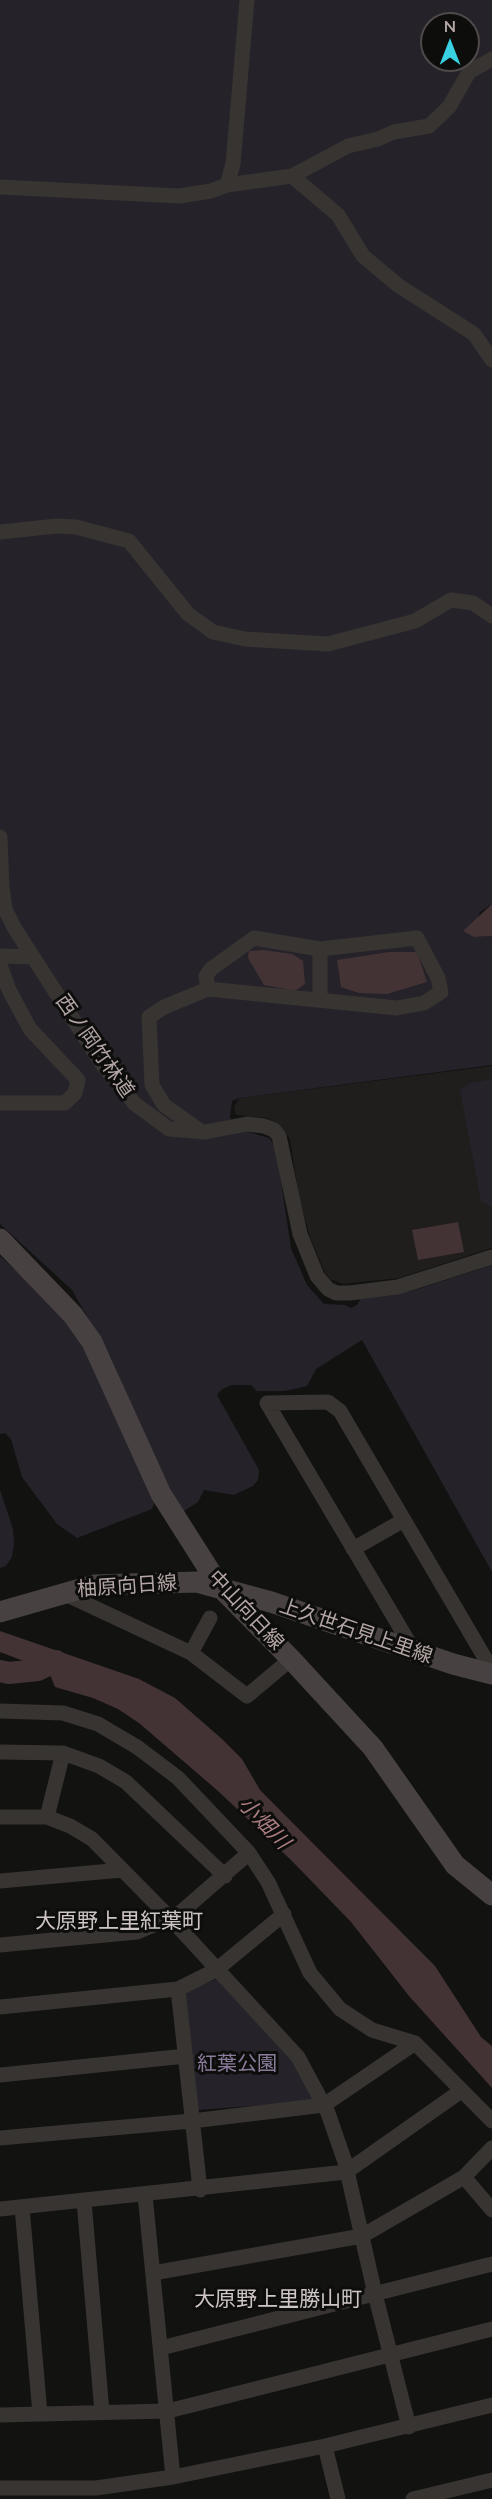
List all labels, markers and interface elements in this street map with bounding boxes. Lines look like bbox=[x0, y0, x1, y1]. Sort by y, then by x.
north arrow bbox=[420, 12, 480, 72]
text: N bbox=[444, 16, 456, 35]
street label: 西ノ岡竹林道 bbox=[51, 990, 139, 1102]
street label: 中山向日線 bbox=[203, 1565, 289, 1655]
street label: 柚原向日線 bbox=[76, 1571, 178, 1601]
street label: 上久世石見上里線 bbox=[276, 1594, 436, 1668]
water label: 小畑川 bbox=[233, 1792, 295, 1854]
district label: 大原野上里紅葉町 bbox=[35, 1908, 203, 1934]
park label: 紅葉公園 bbox=[197, 2052, 277, 2076]
district label: 大原野上里勝山町 bbox=[194, 2286, 362, 2312]

